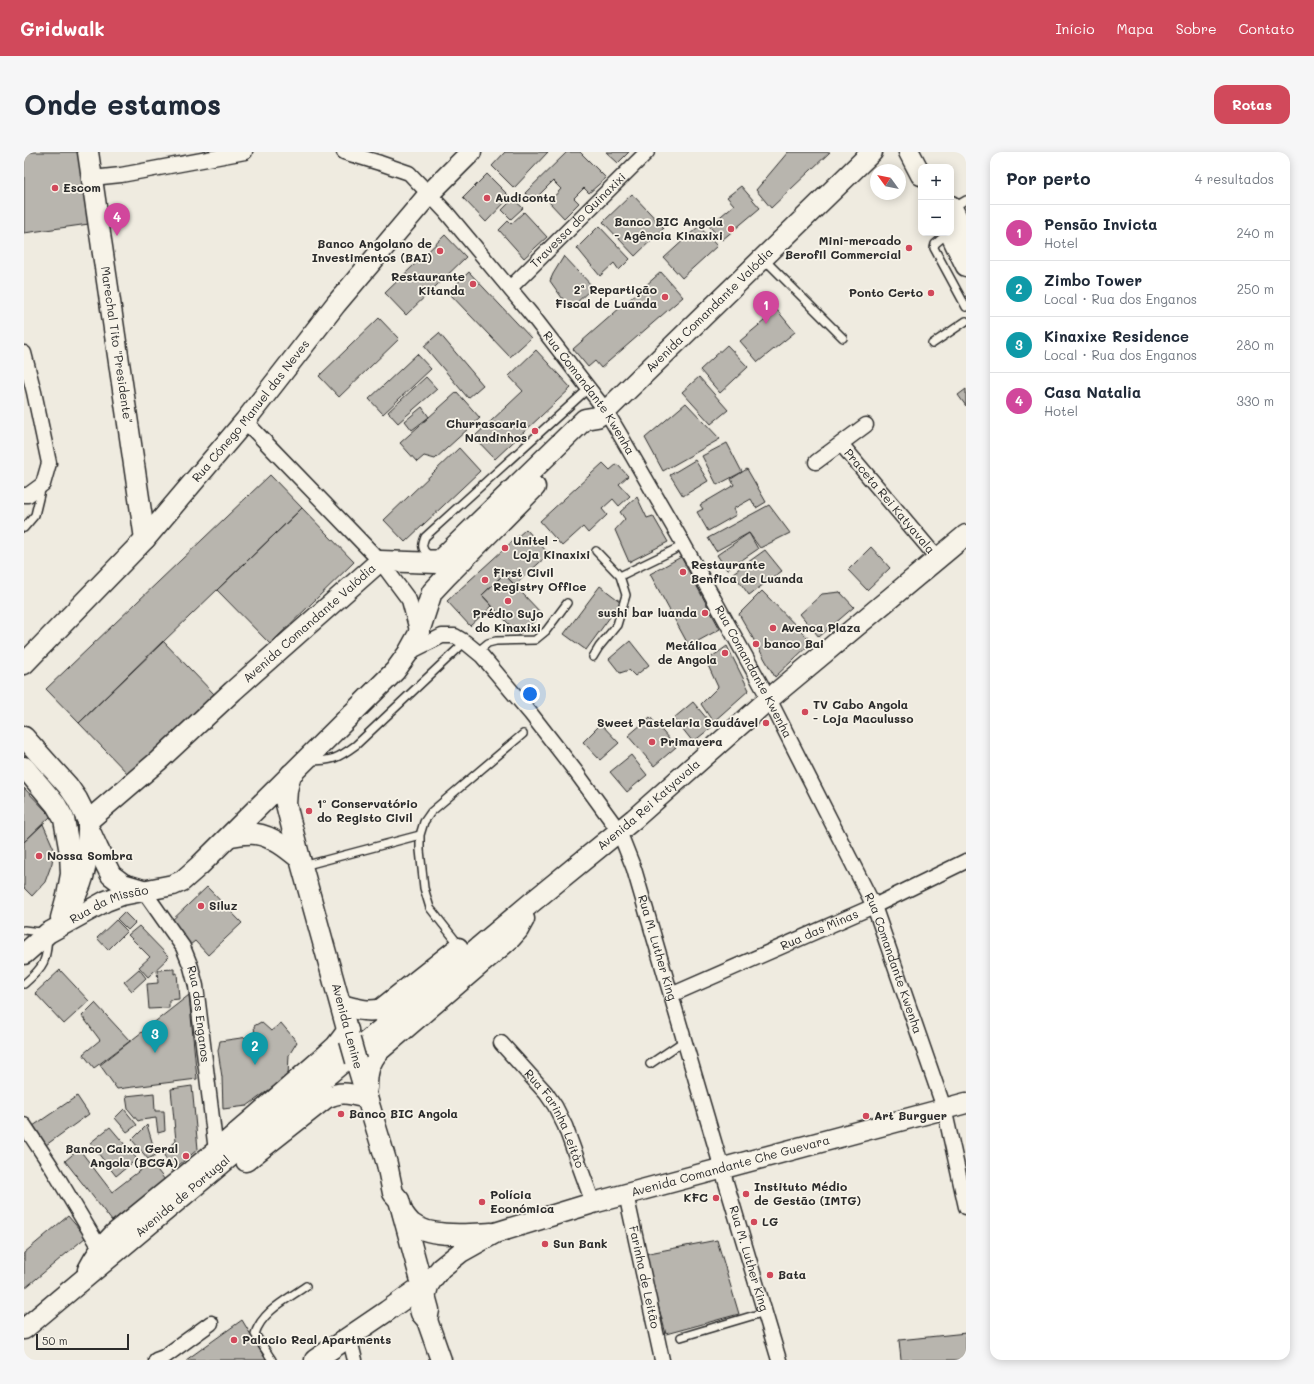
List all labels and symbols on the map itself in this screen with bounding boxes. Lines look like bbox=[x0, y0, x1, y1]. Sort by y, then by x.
north arrow bbox=[870, 164, 906, 200]
street label: Travessa do Quinaxixi bbox=[526, 169, 629, 271]
place label: Escom bbox=[63, 179, 101, 195]
marker: Escom bbox=[50, 183, 60, 193]
place label: Audiconta bbox=[495, 189, 556, 205]
marker: Audiconta bbox=[482, 193, 492, 203]
pin: 4 bbox=[104, 203, 130, 236]
place label: Banco BIC Angola - Agência Kinaxixi bbox=[614, 213, 723, 243]
marker: Banco BIC Angola - Agência Kinaxixi bbox=[726, 224, 736, 234]
place label: Mini-mercado Berofil Commercial bbox=[785, 232, 901, 262]
place label: Banco Angolano de Investimentos (BAI) bbox=[312, 235, 432, 265]
marker: Mini-mercado Berofil Commercial bbox=[904, 243, 914, 253]
street label: Avenida Comandante Valódia bbox=[642, 244, 776, 375]
marker: Banco Angolano de Investimentos (BAI) bbox=[435, 246, 445, 256]
street label: Marechal Tito "Presidente" bbox=[98, 265, 137, 424]
place label: Restaurante Kitanda bbox=[391, 268, 465, 298]
marker: Restaurante Kitanda bbox=[468, 279, 478, 289]
place label: 2ª Repartição Fiscal de Luanda bbox=[555, 281, 657, 311]
place label: Ponto Certo bbox=[849, 284, 923, 300]
marker: Ponto Certo bbox=[926, 288, 936, 298]
pin: 1 bbox=[753, 291, 779, 324]
marker: 2ª Repartição Fiscal de Luanda bbox=[660, 292, 670, 302]
street label: Rua Comandante Kwenha bbox=[540, 327, 639, 457]
street label: Rua Cónego Manuel das Neves bbox=[188, 336, 312, 485]
place label: Churrascaria Nandinhos bbox=[446, 415, 527, 445]
marker: Churrascaria Nandinhos bbox=[530, 426, 540, 436]
street label: Praceta Rei Katyavala bbox=[841, 445, 939, 557]
place label: Unitel - Loja Kinaxixi bbox=[513, 532, 590, 562]
marker: Unitel - Loja Kinaxixi bbox=[500, 543, 510, 553]
place label: Restaurante Benfica de Luanda bbox=[691, 556, 803, 586]
street label: Avenida Comandante Valódia bbox=[239, 560, 379, 686]
place label: First Civil Registry Office bbox=[493, 564, 587, 594]
marker: Restaurante Benfica de Luanda bbox=[678, 567, 688, 577]
marker: First Civil Registry Office bbox=[480, 575, 490, 585]
marker: Prédio Sujo do Kinaxixi bbox=[503, 596, 513, 606]
street label: Rua Comandante Kwenha bbox=[712, 602, 796, 740]
place label: sushi bar luanda bbox=[598, 604, 697, 620]
place label: Prédio Sujo do Kinaxixi bbox=[472, 605, 544, 635]
marker: sushi bar luanda bbox=[700, 608, 710, 618]
place label: Avenca Plaza bbox=[781, 619, 861, 635]
marker: Avenca Plaza bbox=[768, 623, 778, 633]
place label: banco Bai bbox=[764, 635, 824, 651]
place label: Metálica de Angola bbox=[658, 637, 717, 667]
marker: banco Bai bbox=[751, 639, 761, 649]
marker: Metálica de Angola bbox=[720, 648, 730, 658]
your location bbox=[520, 684, 540, 704]
place label: TV Cabo Angola - Loja Maculusso bbox=[813, 696, 913, 726]
marker: TV Cabo Angola - Loja Maculusso bbox=[800, 707, 810, 717]
place label: Sweet Pastelaria Saudável bbox=[597, 714, 758, 730]
marker: Sweet Pastelaria Saudável bbox=[761, 718, 771, 728]
place label: Primavera bbox=[660, 733, 723, 749]
marker: Primavera bbox=[647, 737, 657, 747]
street label: Avenida Rei Katyavala bbox=[593, 755, 703, 853]
place label: 1º Conservatório do Registo Civil bbox=[317, 795, 418, 825]
marker: 1º Conservatório do Registo Civil bbox=[304, 806, 314, 816]
place label: Nossa Sombra bbox=[47, 847, 133, 863]
marker: Nossa Sombra bbox=[34, 851, 44, 861]
street label: Rua da Missão bbox=[66, 881, 150, 927]
street label: Rua Comandante Kwenha bbox=[862, 890, 927, 1036]
street label: Rua M. Luther King bbox=[635, 893, 681, 1002]
place label: Siluz bbox=[209, 897, 238, 913]
marker: Siluz bbox=[196, 901, 206, 911]
street label: Rua das Minas bbox=[777, 905, 861, 953]
street label: Rua dos Enganos bbox=[184, 964, 214, 1063]
street label: Avenida Lenine bbox=[329, 981, 367, 1070]
pin: 3 bbox=[142, 1020, 168, 1053]
pin: 2 bbox=[242, 1032, 268, 1065]
street label: Rua Farinha Leitào bbox=[521, 1065, 589, 1170]
place label: Banco BIC Angola bbox=[349, 1105, 458, 1121]
place label: Art Burguer bbox=[874, 1107, 947, 1123]
marker: Banco BIC Angola bbox=[336, 1109, 346, 1119]
marker: Art Burguer bbox=[861, 1111, 871, 1121]
street label: Avenida Comandante Che Guevara bbox=[629, 1131, 831, 1199]
place label: Banco Caixa Geral Angola (BCGA) bbox=[65, 1140, 178, 1170]
street label: Avenida de Portugal bbox=[131, 1151, 233, 1240]
marker: Banco Caixa Geral Angola (BCGA) bbox=[181, 1151, 191, 1161]
place label: Instituto Médio de Gestão (IMTG) bbox=[754, 1178, 861, 1208]
place label: Polícia Económica bbox=[490, 1186, 554, 1216]
place label: KFC bbox=[684, 1189, 708, 1205]
marker: Instituto Médio de Gestão (IMTG) bbox=[741, 1189, 751, 1199]
marker: KFC bbox=[711, 1193, 721, 1203]
marker: Polícia Económica bbox=[477, 1197, 487, 1207]
street label: Rua M. Luther King bbox=[726, 1204, 773, 1313]
place label: LG bbox=[762, 1213, 778, 1229]
marker: LG bbox=[749, 1217, 759, 1227]
street label: Farinha de Leitão bbox=[626, 1224, 664, 1330]
place label: Sun Bank bbox=[553, 1235, 607, 1251]
marker: Sun Bank bbox=[540, 1239, 550, 1249]
place label: Bata bbox=[778, 1266, 806, 1282]
marker: Bata bbox=[765, 1270, 775, 1280]
place label: Palacio Real Apartments bbox=[242, 1331, 391, 1347]
scale bar bbox=[36, 1332, 129, 1351]
marker: Palacio Real Apartments bbox=[229, 1335, 239, 1345]

